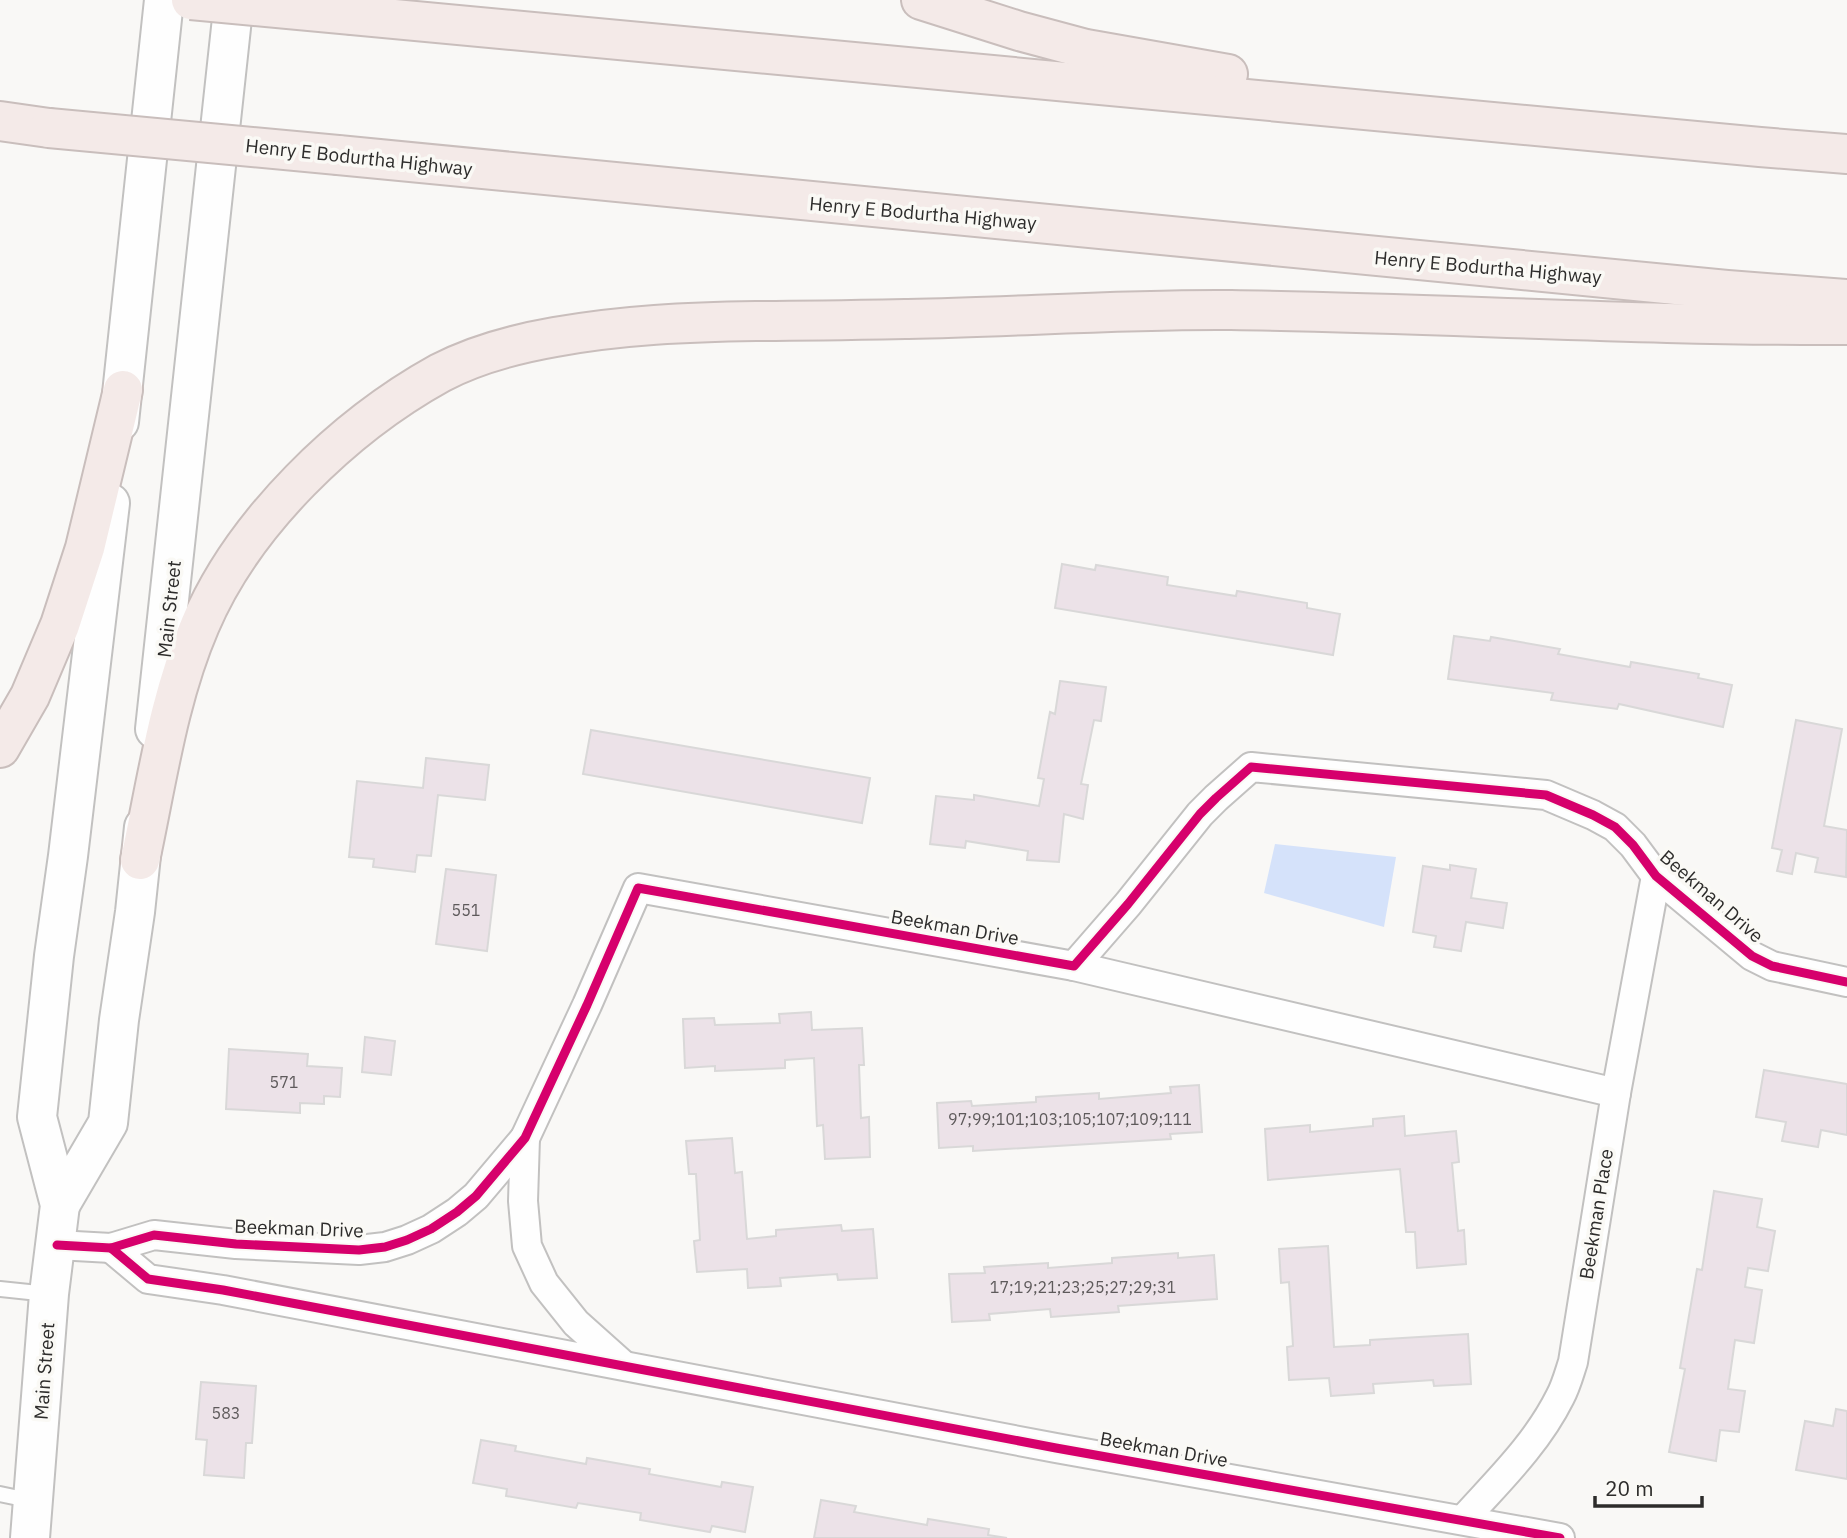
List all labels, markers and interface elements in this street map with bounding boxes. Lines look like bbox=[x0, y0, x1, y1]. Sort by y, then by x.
street label: Henry E Bodurtha Highway bbox=[244, 133, 474, 181]
street label: Henry E Bodurtha Highway bbox=[808, 191, 1038, 235]
street label: Henry E Bodurtha Highway bbox=[1373, 245, 1603, 289]
street label: Main Street bbox=[152, 559, 186, 659]
street label: Beekman Drive bbox=[1655, 844, 1769, 948]
house number: 551 bbox=[452, 900, 480, 920]
street label: Beekman Drive bbox=[889, 904, 1021, 950]
house number: 571 bbox=[270, 1072, 298, 1092]
house number: 97;99;101;103;105;107;109;111 bbox=[948, 1109, 1192, 1129]
street label: Beekman Place bbox=[1574, 1147, 1618, 1281]
street label: Beekman Drive bbox=[234, 1214, 364, 1242]
house number: 17;19;21;23;25;27;29;31 bbox=[990, 1277, 1176, 1297]
street label: Main Street bbox=[29, 1321, 59, 1421]
house number: 583 bbox=[212, 1403, 240, 1423]
street label: Beekman Drive bbox=[1098, 1426, 1230, 1472]
scale bar bbox=[1595, 1464, 1702, 1508]
text: 20 m bbox=[1605, 1474, 1654, 1502]

